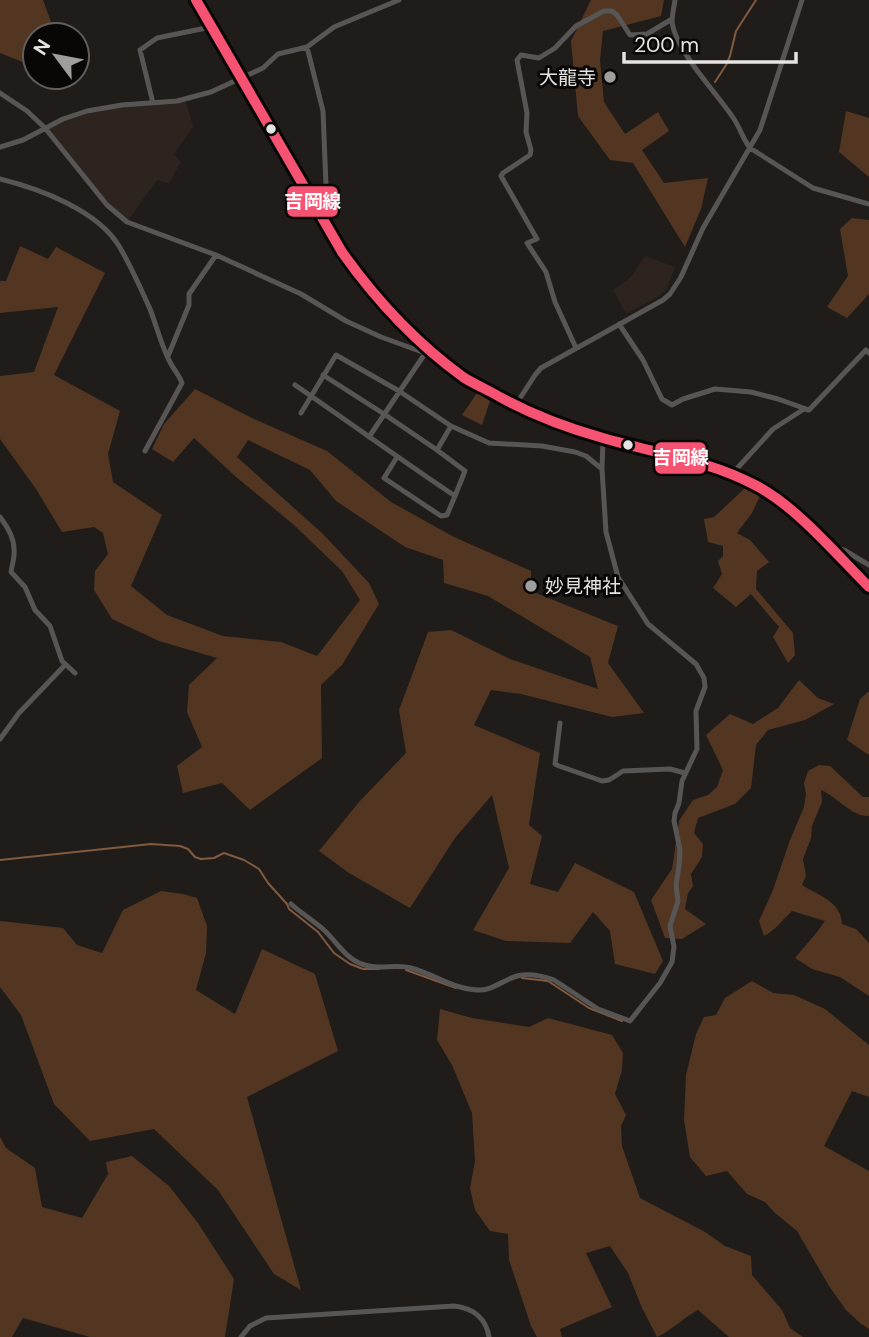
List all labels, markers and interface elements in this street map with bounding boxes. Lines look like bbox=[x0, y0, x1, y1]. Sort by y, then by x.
north arrow bbox=[21, 21, 91, 91]
scale bar bbox=[624, 21, 796, 65]
text: 200 m bbox=[634, 31, 699, 59]
text: N bbox=[28, 35, 56, 60]
place label: 大龍寺 bbox=[539, 65, 596, 90]
marker: 大龍寺 bbox=[602, 69, 618, 85]
unlabelled marker bbox=[264, 122, 278, 136]
line badge: 吉岡線 bbox=[286, 185, 339, 218]
text: 吉岡線 bbox=[284, 189, 342, 214]
unlabelled marker bbox=[621, 438, 635, 452]
line badge: 吉岡線 bbox=[654, 441, 707, 475]
text: 吉岡線 bbox=[652, 445, 710, 470]
place label: 妙見神社 bbox=[545, 574, 621, 599]
marker: 妙見神社 bbox=[523, 578, 539, 594]

